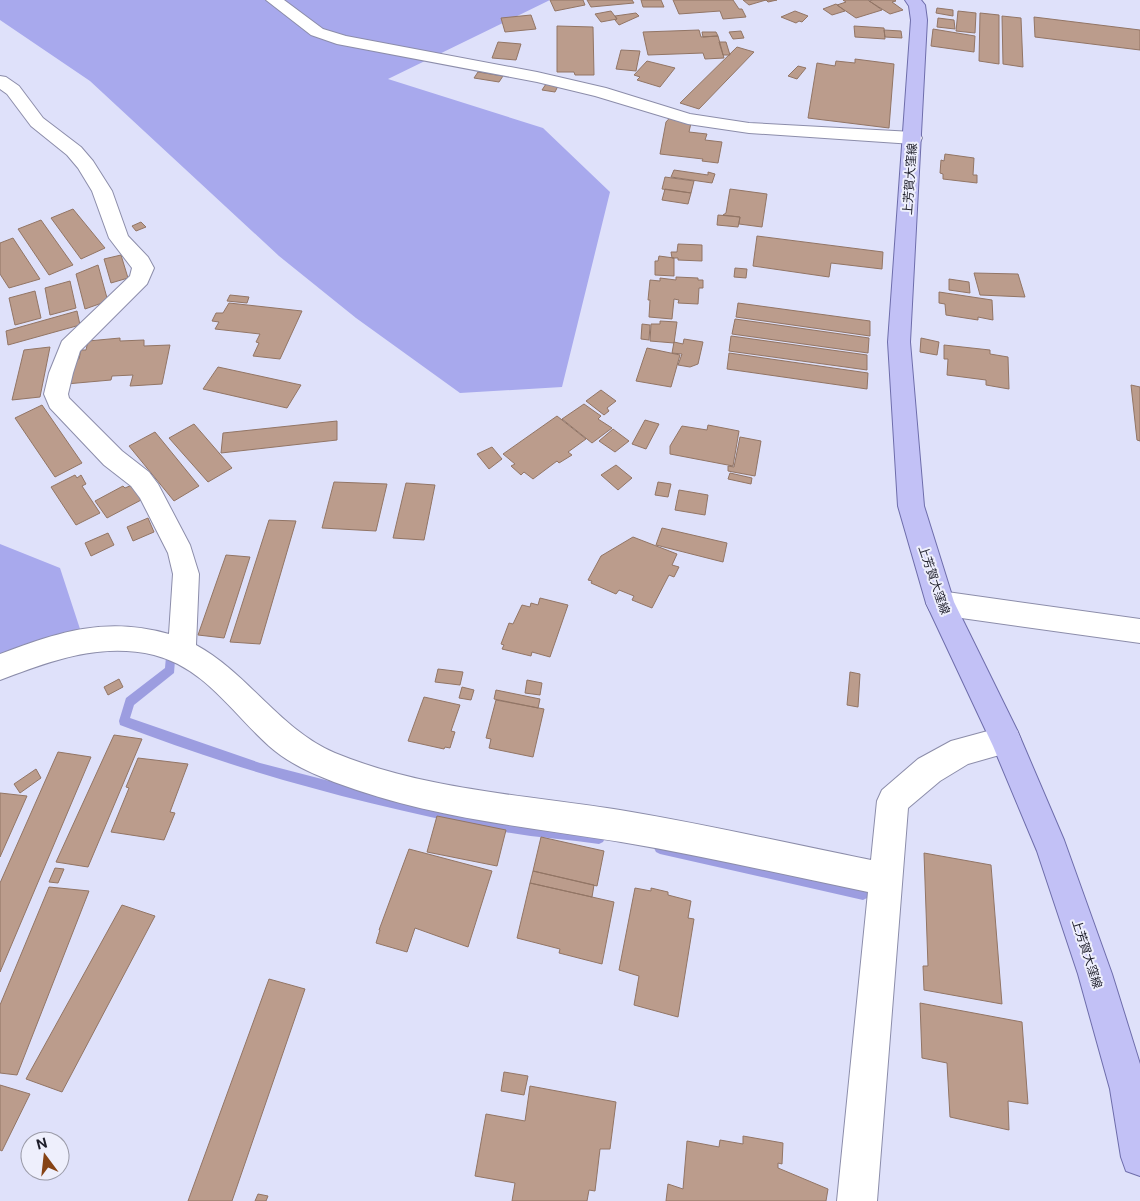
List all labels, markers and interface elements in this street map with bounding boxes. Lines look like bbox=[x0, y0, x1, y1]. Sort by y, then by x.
street label: 上芳賀大窪線 bbox=[901, 143, 919, 215]
street label: 上芳賀大窪線 bbox=[916, 544, 952, 616]
street label: 上芳賀大窪線 bbox=[1069, 918, 1105, 990]
north arrow bbox=[20, 1131, 70, 1181]
text: N bbox=[34, 1134, 49, 1153]

